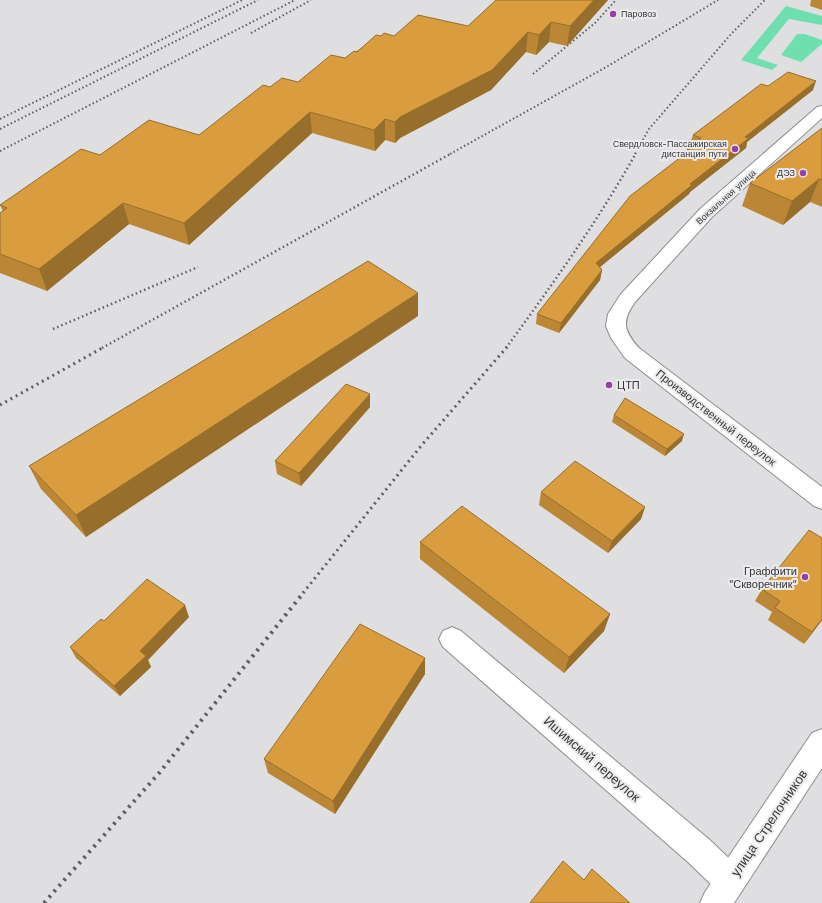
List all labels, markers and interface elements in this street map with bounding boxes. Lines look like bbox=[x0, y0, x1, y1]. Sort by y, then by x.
marker: Паровоз bbox=[608, 9, 618, 19]
place label: Паровоз bbox=[621, 9, 656, 19]
place label: Свердловск-Пассажирская дистанция пути bbox=[613, 139, 727, 159]
marker: Свердловск-Пассажирская дистанция пути bbox=[730, 144, 740, 154]
street label: Вокзальная улица bbox=[694, 168, 758, 226]
place label: ДЭЗ bbox=[777, 168, 795, 178]
marker: ДЭЗ bbox=[798, 168, 808, 178]
street label: Производственный переулок bbox=[653, 367, 779, 469]
place label: ЦТП bbox=[617, 379, 640, 392]
marker: ЦТП bbox=[604, 380, 614, 390]
place label: Граффити "Скворечник" bbox=[729, 565, 797, 591]
marker: Граффити "Скворечник" bbox=[800, 572, 810, 582]
street label: Ишимский переулок bbox=[541, 713, 643, 805]
street label: улица Стрелочников bbox=[728, 767, 810, 879]

